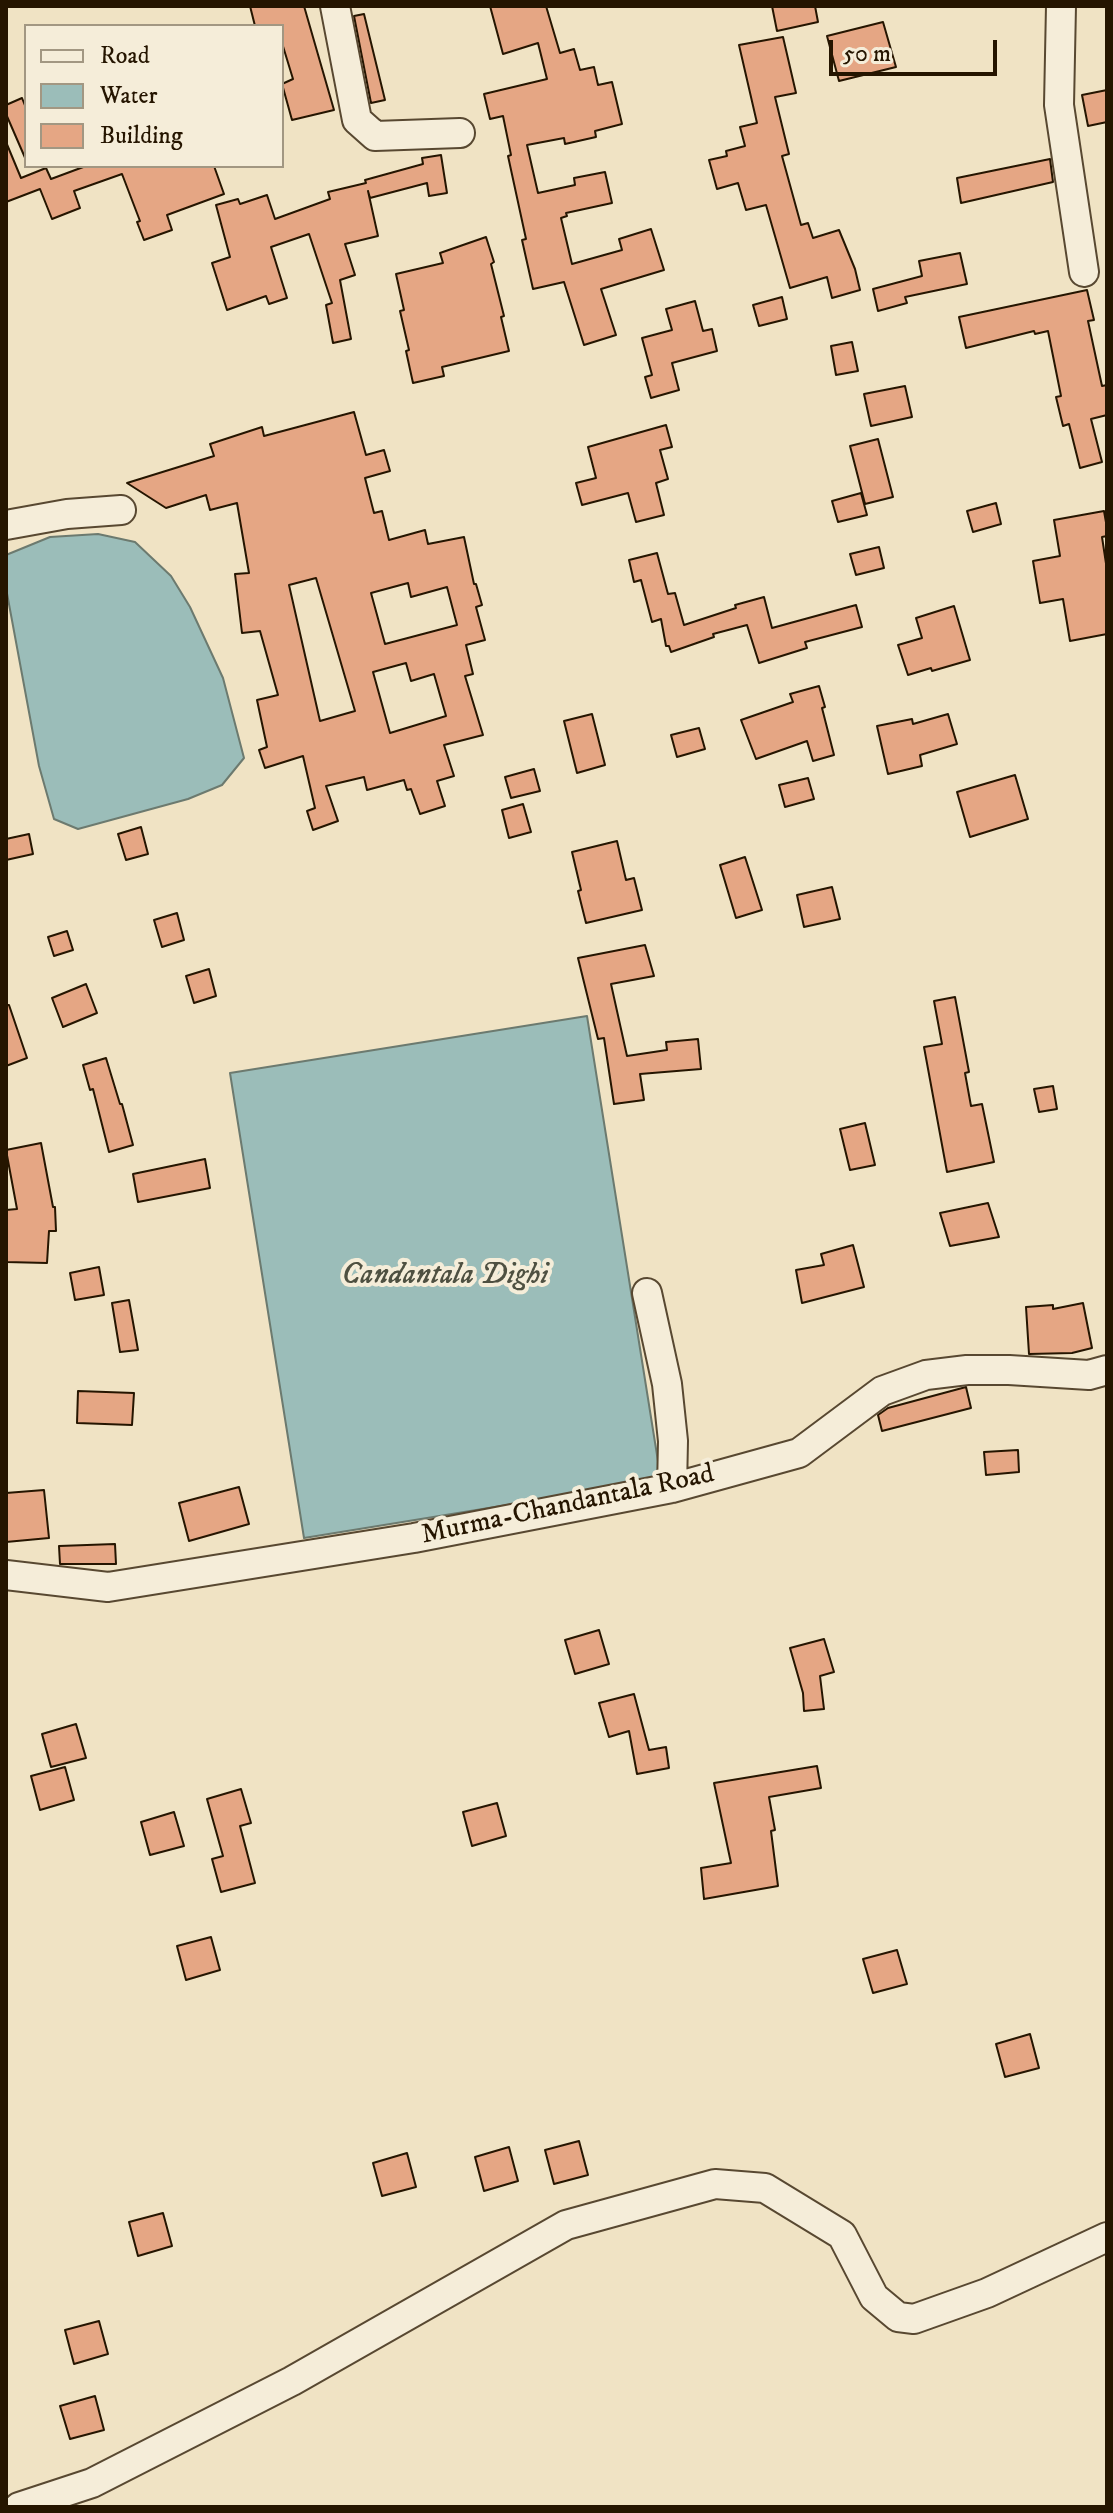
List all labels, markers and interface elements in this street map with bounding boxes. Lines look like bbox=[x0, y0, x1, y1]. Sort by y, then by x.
legend bbox=[24, 24, 284, 168]
scale bar bbox=[833, 24, 1001, 74]
text: 50 m bbox=[843, 39, 891, 69]
text: Road bbox=[100, 41, 150, 71]
text: Water bbox=[100, 81, 157, 111]
text: Building bbox=[100, 121, 183, 151]
water label: Candantala Dighi bbox=[342, 1259, 548, 1295]
street label: Murma-Chandantala Road bbox=[418, 1459, 718, 1553]

